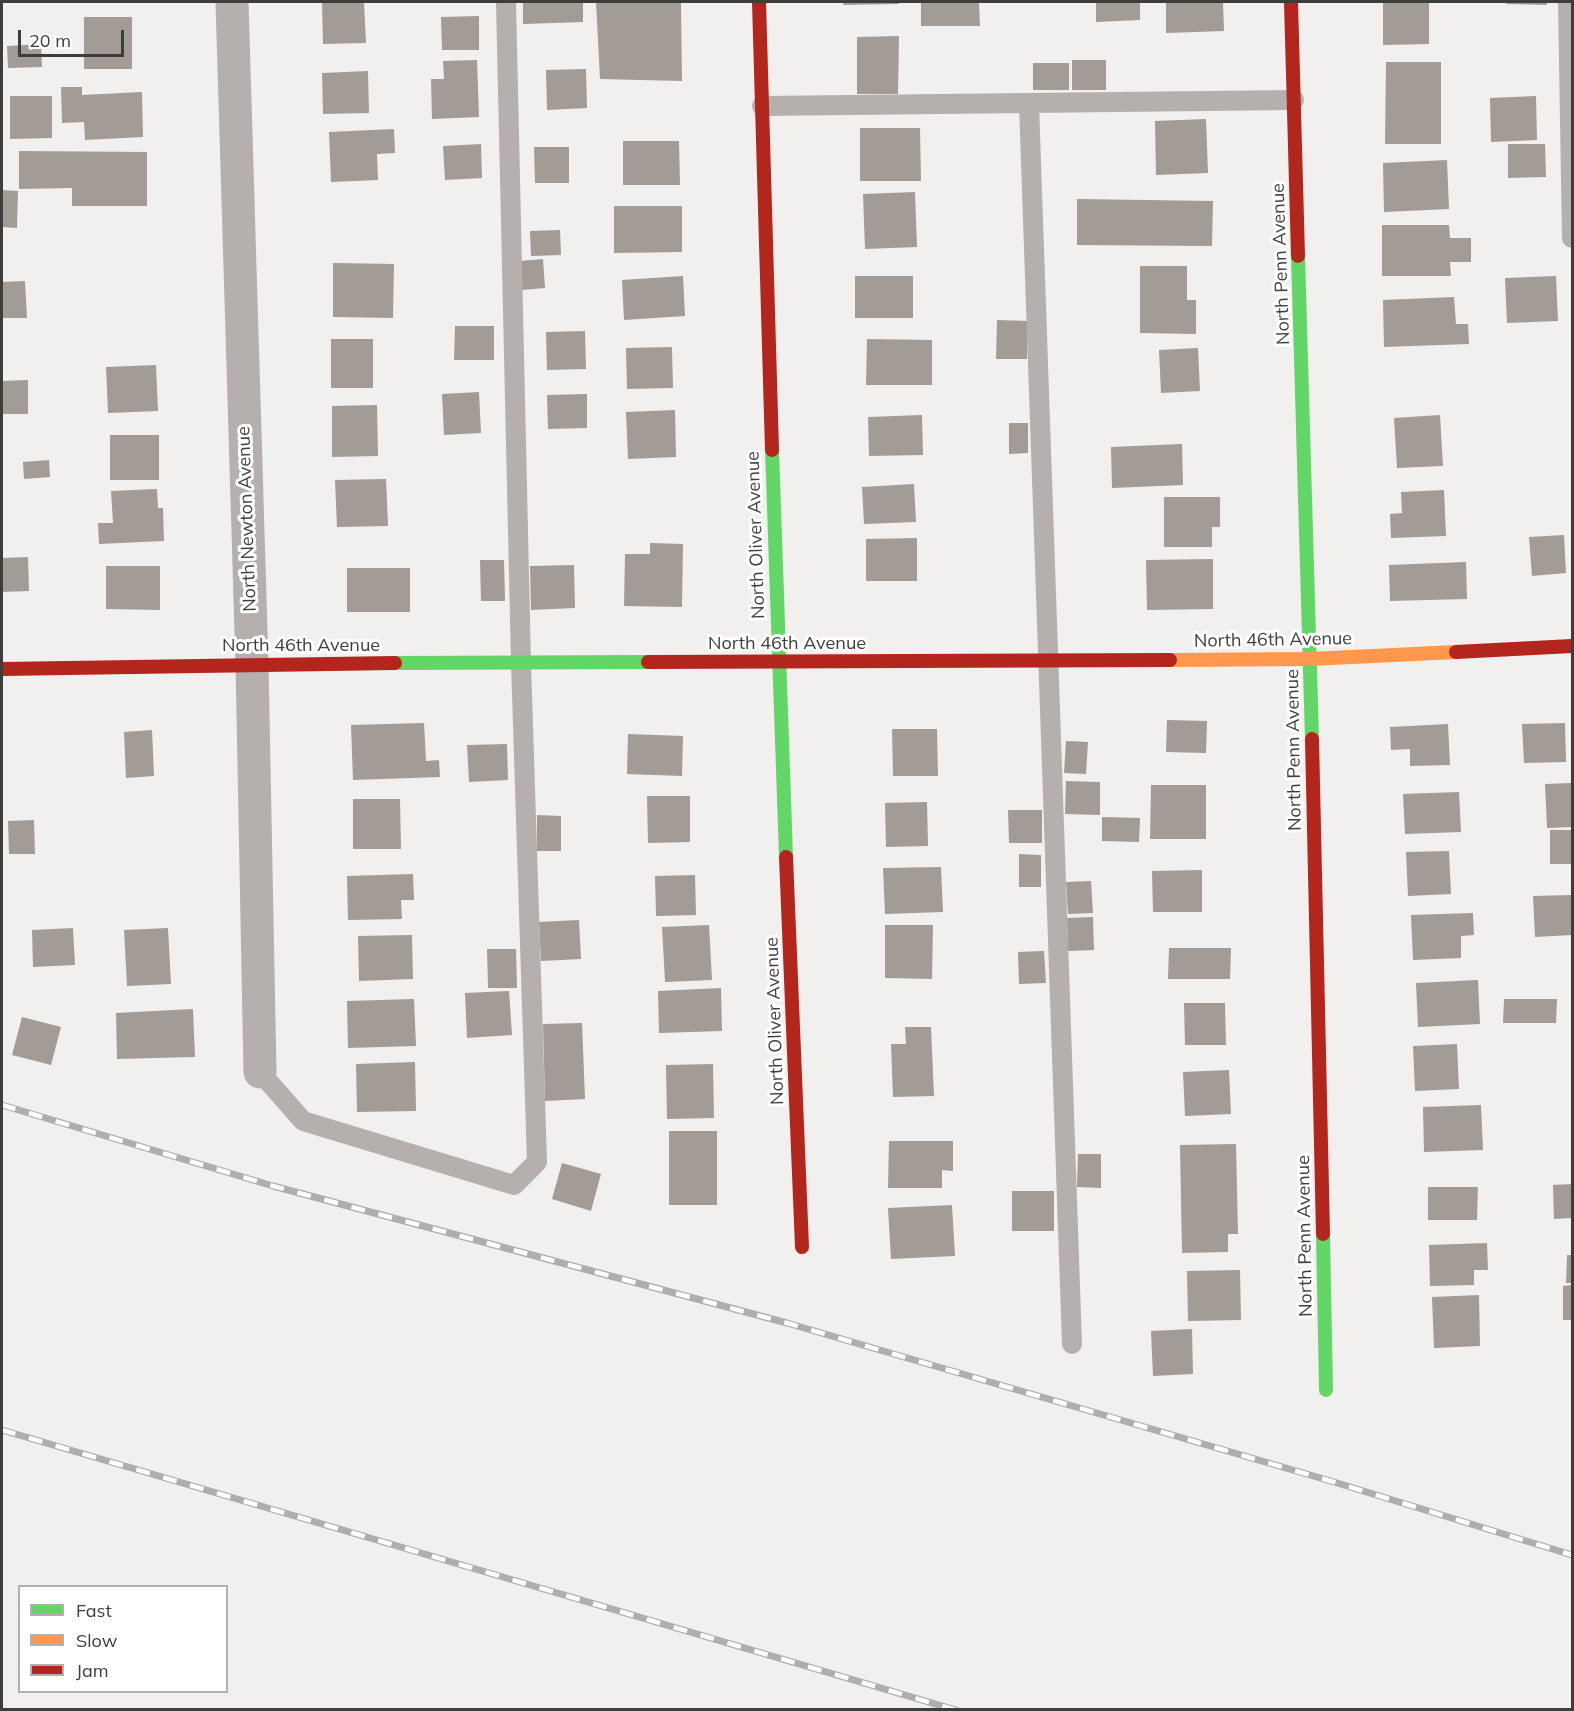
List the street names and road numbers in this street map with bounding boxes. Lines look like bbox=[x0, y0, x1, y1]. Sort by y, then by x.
street label: North Penn Avenue bbox=[1267, 183, 1295, 345]
street label: North Newton Avenue bbox=[233, 426, 261, 612]
street label: North Oliver Avenue bbox=[742, 451, 770, 619]
street label: North 46th Avenue bbox=[1194, 628, 1352, 652]
street label: North 46th Avenue bbox=[708, 633, 866, 655]
street label: North 46th Avenue bbox=[222, 635, 380, 657]
street label: North Penn Avenue bbox=[1282, 669, 1306, 831]
street label: North Oliver Avenue bbox=[761, 937, 789, 1105]
street label: North Penn Avenue bbox=[1293, 1155, 1317, 1317]

